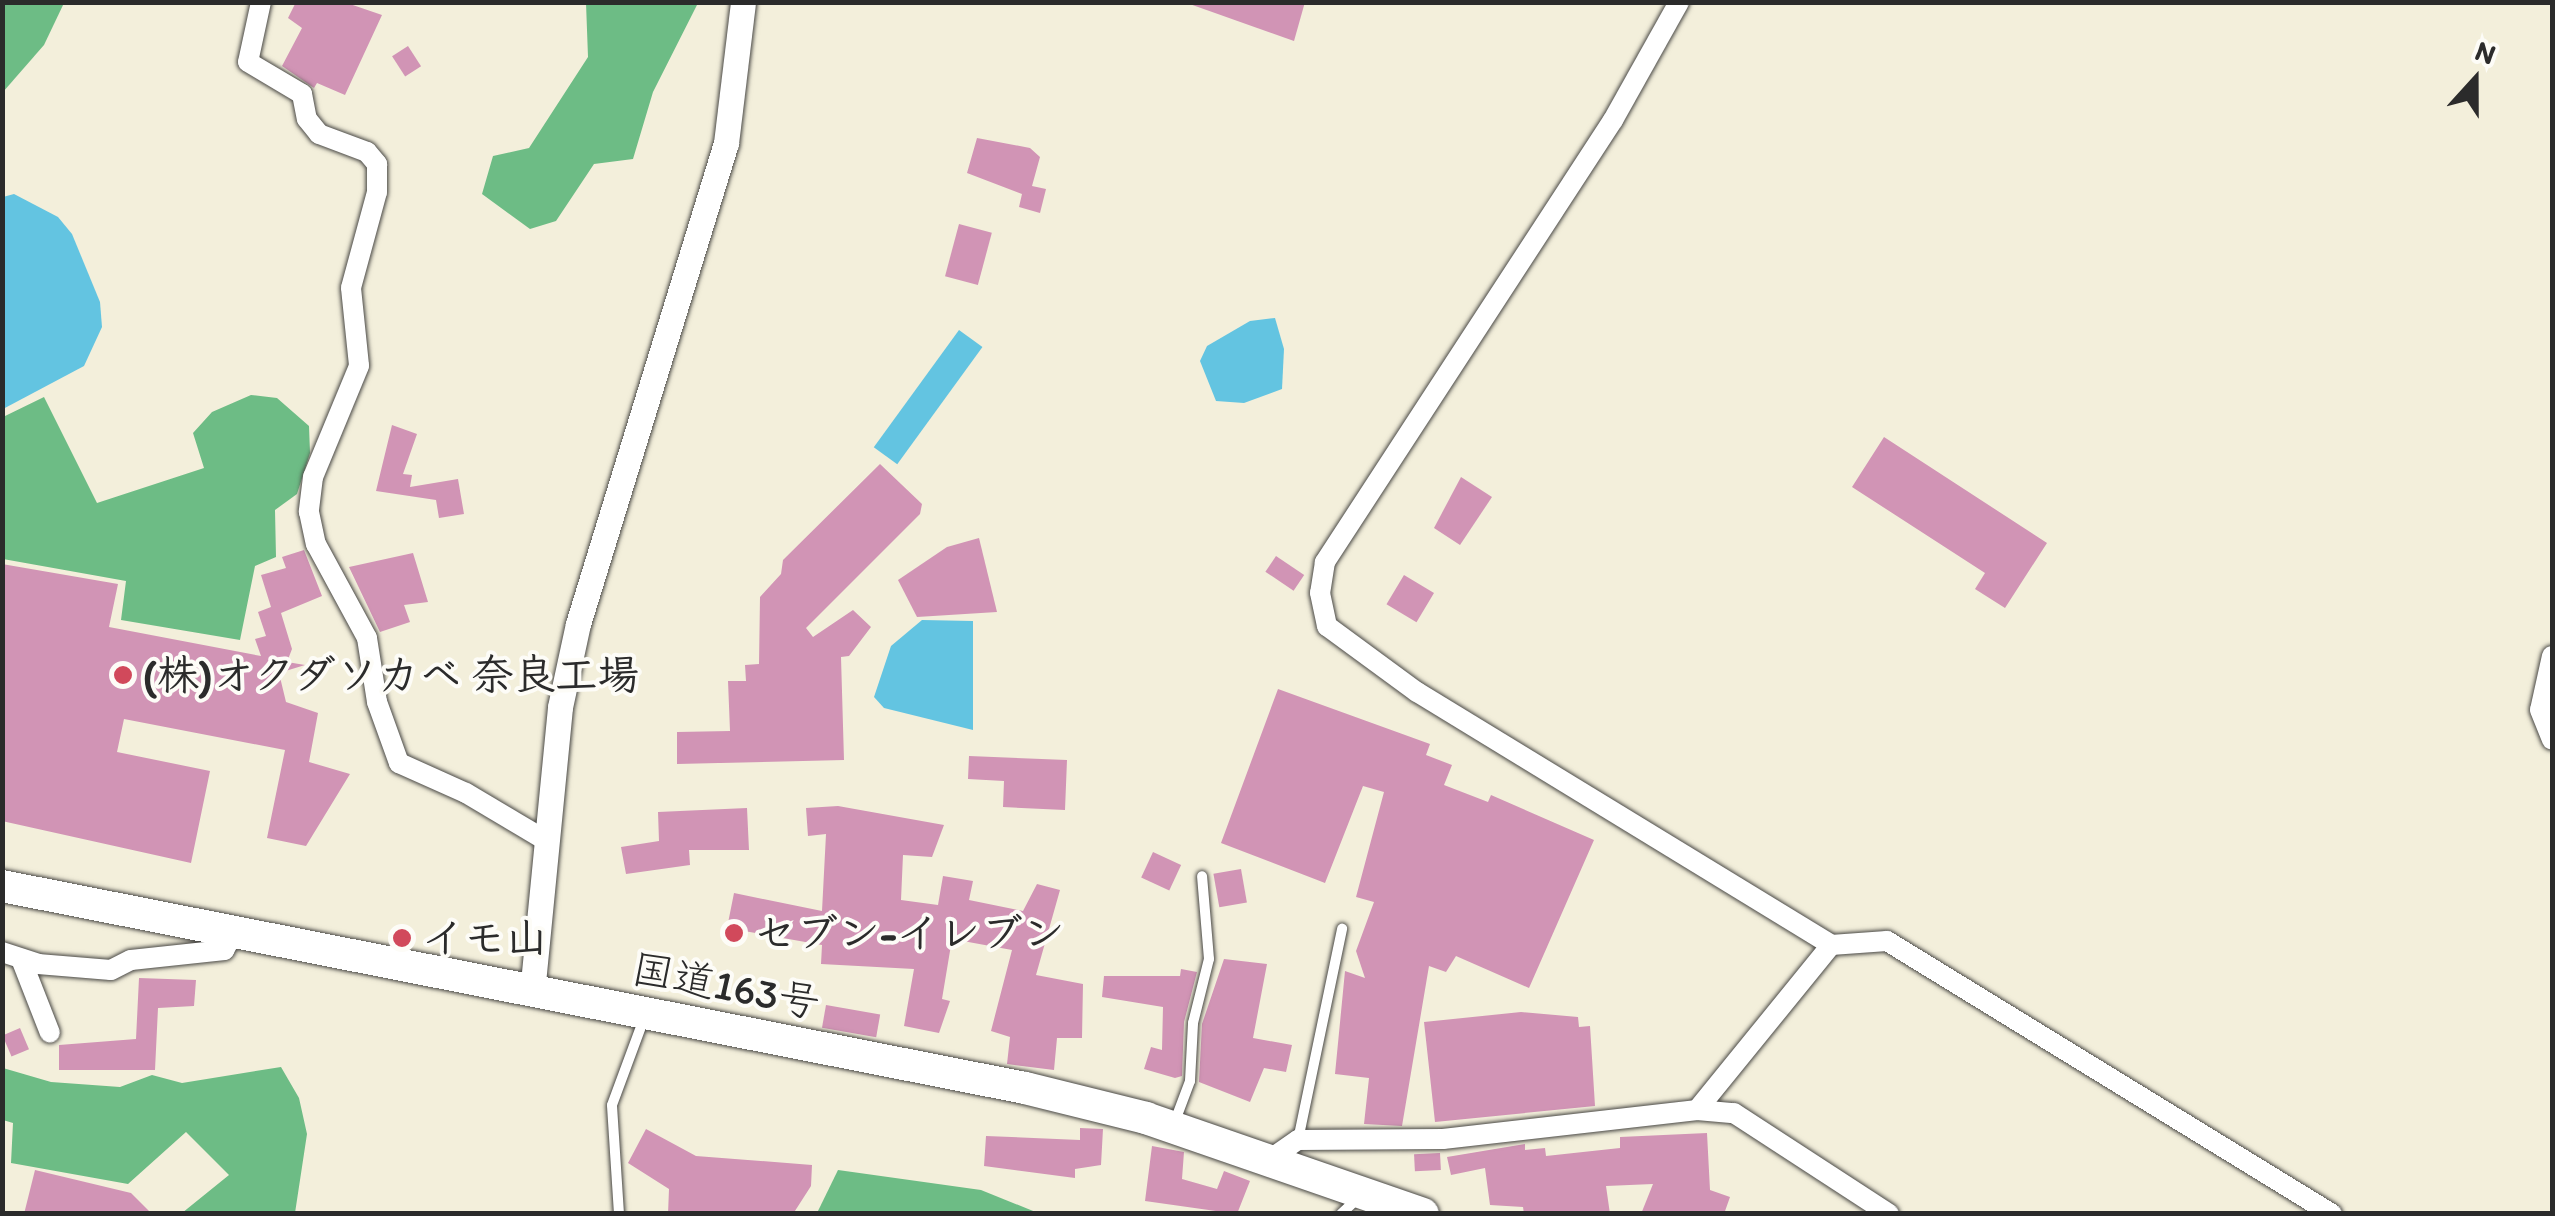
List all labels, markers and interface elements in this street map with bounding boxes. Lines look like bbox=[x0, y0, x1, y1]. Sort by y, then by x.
north arrow bbox=[2425, 30, 2525, 130]
text: N bbox=[2471, 33, 2501, 71]
place label: (株)オクダソカベ 奈良工場 bbox=[143, 650, 642, 700]
marker: (株)オクダソカベ 奈良工場 bbox=[112, 664, 134, 686]
place label: セブン-イレブン bbox=[754, 908, 1065, 958]
place label: イモ山 bbox=[422, 913, 548, 963]
marker: セブン-イレブン bbox=[723, 922, 745, 944]
marker: イモ山 bbox=[391, 927, 413, 949]
street label: 国道163号 bbox=[628, 943, 824, 1029]

